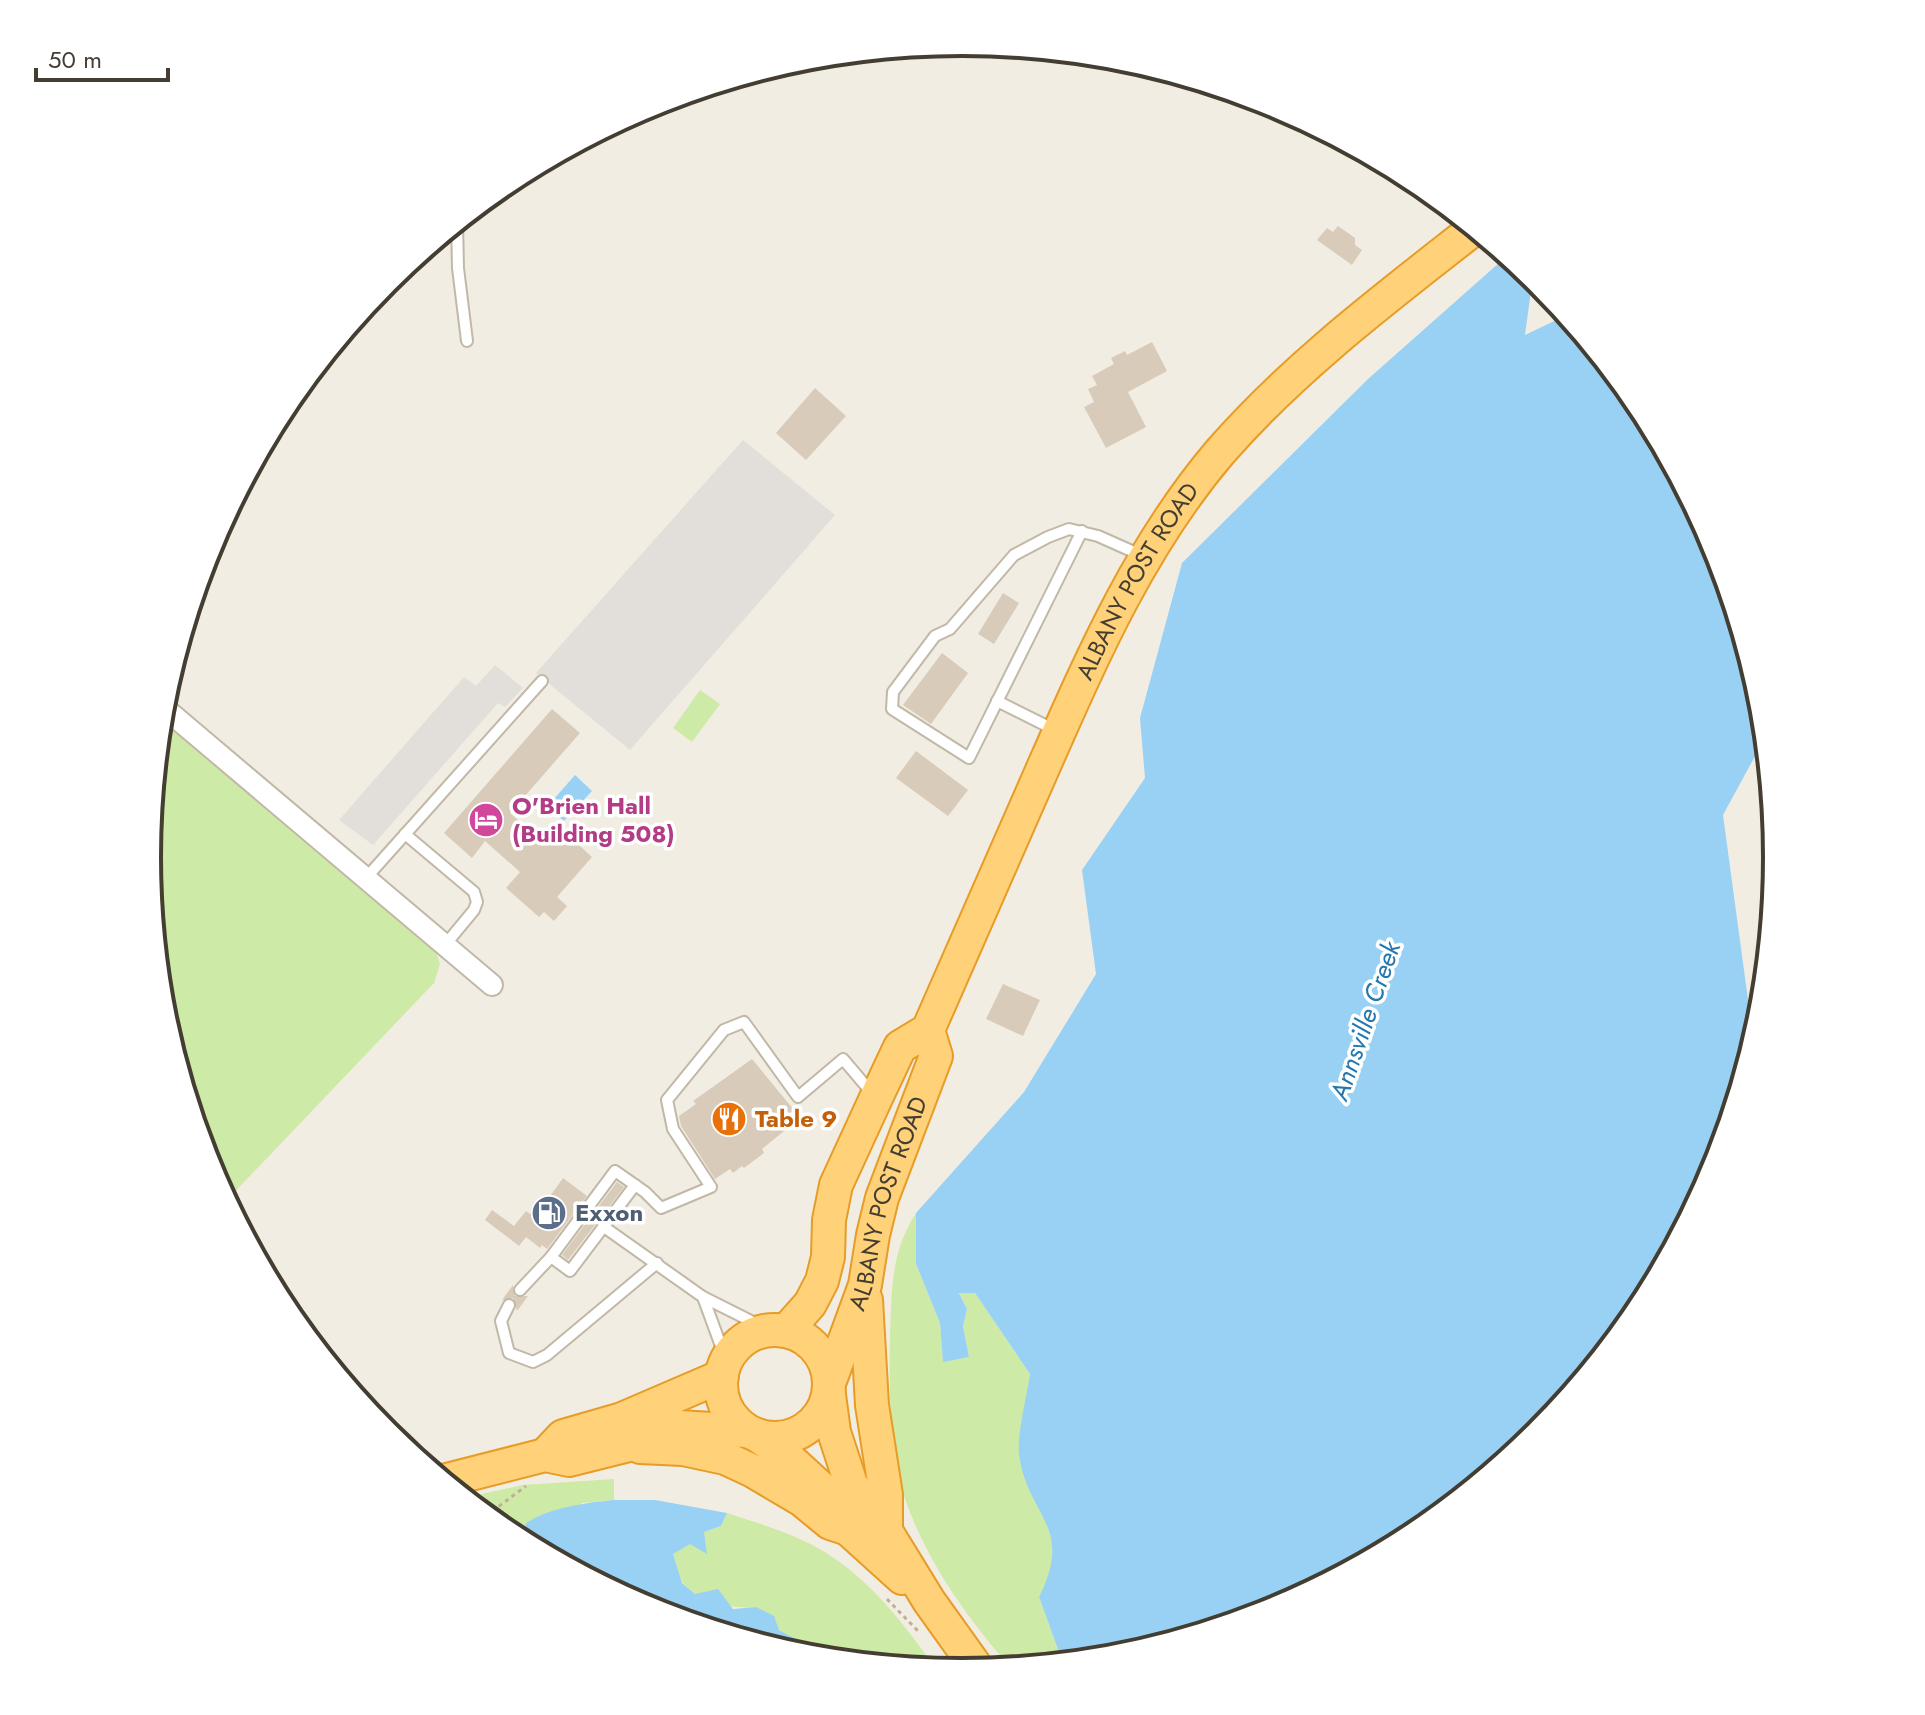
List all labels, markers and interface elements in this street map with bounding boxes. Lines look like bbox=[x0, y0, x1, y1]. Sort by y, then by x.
scale bar bbox=[36, 32, 168, 82]
text: 50 m bbox=[48, 42, 102, 77]
street label: ALBANY POST ROAD bbox=[1067, 475, 1207, 685]
place label: O'Brien Hall (Building 508) bbox=[512, 788, 675, 851]
hotel icon: O'Brien Hall (Building 508) bbox=[467, 801, 505, 839]
water label: Annsville Creek bbox=[1320, 935, 1411, 1107]
street label: ALBANY POST ROAD bbox=[839, 1091, 936, 1315]
restaurant icon: Table 9 bbox=[710, 1100, 748, 1138]
place label: Table 9 bbox=[755, 1101, 837, 1136]
fuel station icon: Exxon bbox=[530, 1194, 568, 1232]
place label: Exxon bbox=[575, 1195, 643, 1230]

